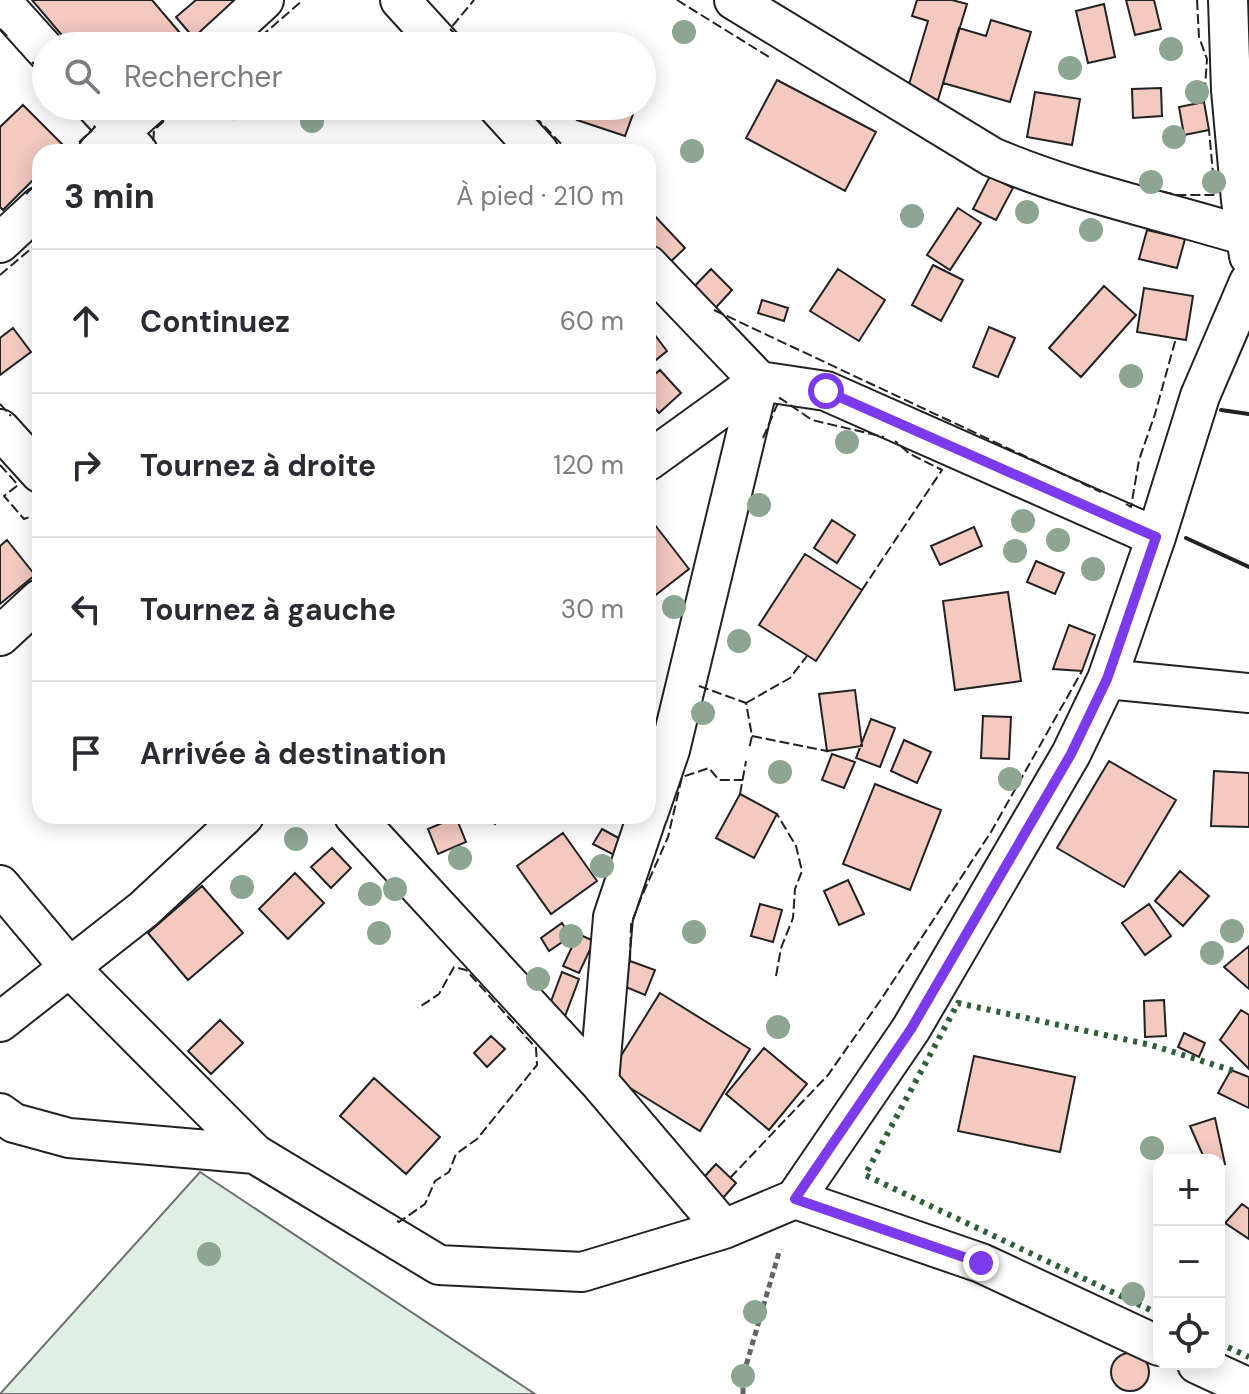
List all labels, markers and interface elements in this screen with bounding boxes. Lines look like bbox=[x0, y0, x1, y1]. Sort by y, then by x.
search box bbox=[32, 32, 656, 120]
icon: search bbox=[60, 54, 104, 98]
text: Rechercher bbox=[124, 57, 283, 96]
text: 3 min bbox=[64, 174, 155, 219]
text: À pied · 210 m bbox=[456, 179, 624, 213]
icon: ahead bbox=[64, 299, 108, 343]
text: Continuez bbox=[140, 302, 290, 341]
text: 60 m bbox=[560, 304, 624, 338]
route start bbox=[808, 373, 844, 409]
icon: right bbox=[64, 443, 108, 487]
text: Tournez à droite bbox=[140, 446, 376, 485]
text: 120 m bbox=[553, 448, 624, 482]
icon: left bbox=[64, 587, 108, 631]
text: Tournez à gauche bbox=[140, 590, 396, 629]
text: 30 m bbox=[561, 592, 624, 626]
icon: arrive bbox=[64, 731, 108, 775]
text: Arrivée à destination bbox=[140, 734, 446, 773]
map controls bbox=[1153, 1154, 1225, 1370]
button: + bbox=[1153, 1154, 1225, 1226]
button: − bbox=[1153, 1226, 1225, 1298]
route end bbox=[963, 1245, 999, 1281]
button: locate bbox=[1153, 1298, 1225, 1370]

